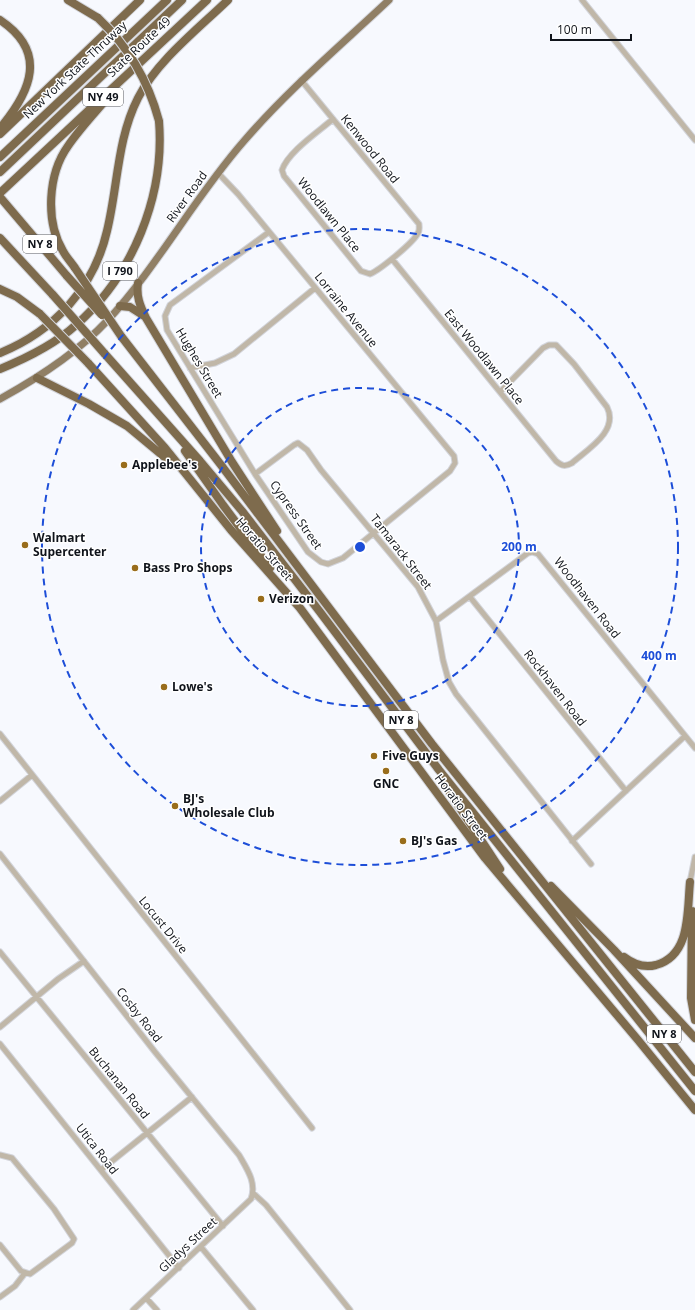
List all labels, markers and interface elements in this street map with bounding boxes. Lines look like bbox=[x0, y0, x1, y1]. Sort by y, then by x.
street label: State Route 49 bbox=[103, 13, 174, 81]
street label: New York State Thruway bbox=[19, 16, 131, 122]
scale bar bbox=[551, 16, 631, 42]
text: 100 m bbox=[557, 21, 592, 38]
road number: NY 49 bbox=[83, 88, 123, 106]
street label: Kenwood Road bbox=[337, 111, 404, 187]
street label: River Road bbox=[162, 168, 211, 226]
street label: Woodlawn Place bbox=[294, 174, 365, 256]
road number: NY 8 bbox=[23, 235, 57, 253]
road number: I 790 bbox=[103, 262, 137, 280]
street label: Lorraine Avenue bbox=[311, 269, 382, 351]
street label: East Woodlawn Place bbox=[441, 305, 528, 408]
street label: Hughes Street bbox=[172, 324, 227, 401]
place label: Applebee's bbox=[132, 456, 197, 473]
marker: Applebee's bbox=[119, 460, 129, 470]
street label: Cypress Street bbox=[266, 477, 326, 553]
street label: Tamarack Street bbox=[367, 510, 436, 593]
street label: Horatio Street bbox=[232, 513, 297, 584]
place label: Walmart Supercenter bbox=[33, 529, 107, 560]
text: 200 m bbox=[501, 538, 537, 555]
marker: Walmart Supercenter bbox=[20, 540, 30, 550]
centre of rings bbox=[353, 540, 367, 554]
street label: Woodhaven Road bbox=[550, 554, 624, 642]
place label: Bass Pro Shops bbox=[143, 559, 232, 576]
marker: Bass Pro Shops bbox=[130, 563, 140, 573]
place label: Verizon bbox=[269, 590, 314, 607]
marker: Verizon bbox=[256, 594, 266, 604]
street label: Rockhaven Road bbox=[520, 646, 591, 729]
text: 400 m bbox=[641, 647, 677, 664]
place label: Lowe's bbox=[172, 678, 213, 695]
marker: Lowe's bbox=[159, 682, 169, 692]
road number: NY 8 bbox=[384, 711, 418, 729]
place label: Five Guys bbox=[382, 747, 439, 764]
marker: Five Guys bbox=[369, 751, 379, 761]
marker: GNC bbox=[381, 766, 391, 776]
street label: Horatio Street bbox=[431, 770, 492, 843]
place label: GNC bbox=[373, 775, 399, 792]
place label: BJ's Wholesale Club bbox=[183, 790, 275, 821]
marker: BJ's Wholesale Club bbox=[170, 801, 180, 811]
place label: BJ's Gas bbox=[411, 832, 457, 849]
marker: BJ's Gas bbox=[398, 836, 408, 846]
street label: Locust Drive bbox=[135, 892, 192, 957]
street label: Cosby Road bbox=[112, 984, 166, 1046]
road number: NY 8 bbox=[647, 1025, 681, 1043]
street label: Buchanan Road bbox=[85, 1043, 154, 1122]
street label: Utica Road bbox=[72, 1120, 123, 1178]
street label: Gladys Street bbox=[155, 1213, 221, 1276]

